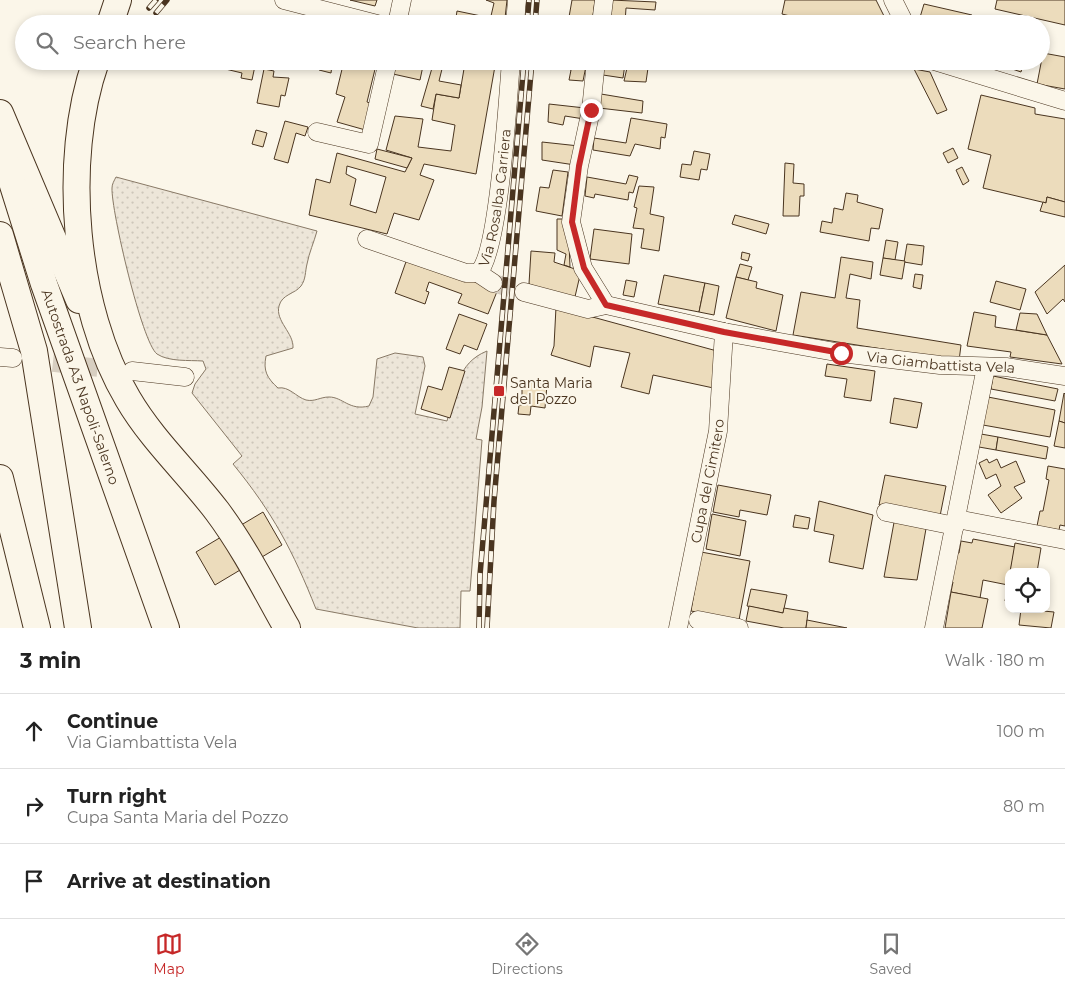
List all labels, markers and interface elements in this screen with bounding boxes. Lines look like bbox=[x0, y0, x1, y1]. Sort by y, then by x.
search box bbox=[15, 15, 1050, 70]
icon: search bbox=[33, 29, 61, 57]
text: Search here bbox=[73, 31, 186, 54]
route end bbox=[580, 99, 603, 122]
street label: Via Rosalba Carriera bbox=[475, 128, 515, 269]
street label: Autostrada A3 Napoli-Salerno bbox=[38, 287, 124, 487]
route start bbox=[830, 342, 853, 365]
street label: Via Giambattista Vela bbox=[865, 347, 1017, 377]
place label: Santa Maria del Pozzo bbox=[510, 374, 593, 408]
marker: Santa Maria del Pozzo bbox=[492, 384, 506, 398]
street label: Cupa del Cimitero bbox=[686, 418, 728, 545]
map controls bbox=[1005, 568, 1050, 613]
button: locate bbox=[1005, 568, 1050, 613]
text: 3 min bbox=[20, 648, 81, 673]
text: Walk · 180 m bbox=[945, 651, 1045, 670]
text: Continue bbox=[67, 710, 158, 733]
icon: ahead bbox=[20, 717, 48, 745]
text: 100 m bbox=[997, 722, 1045, 741]
text: Via Giambattista Vela bbox=[67, 733, 238, 752]
text: Turn right bbox=[67, 785, 167, 808]
icon: right bbox=[20, 792, 48, 820]
text: 80 m bbox=[1003, 797, 1045, 816]
text: Cupa Santa Maria del Pozzo bbox=[67, 808, 289, 827]
icon: arrive bbox=[20, 867, 48, 895]
text: Arrive at destination bbox=[67, 870, 271, 893]
tab: Map bbox=[153, 930, 184, 978]
tab: Directions bbox=[491, 930, 563, 978]
tab: Saved bbox=[870, 930, 912, 978]

